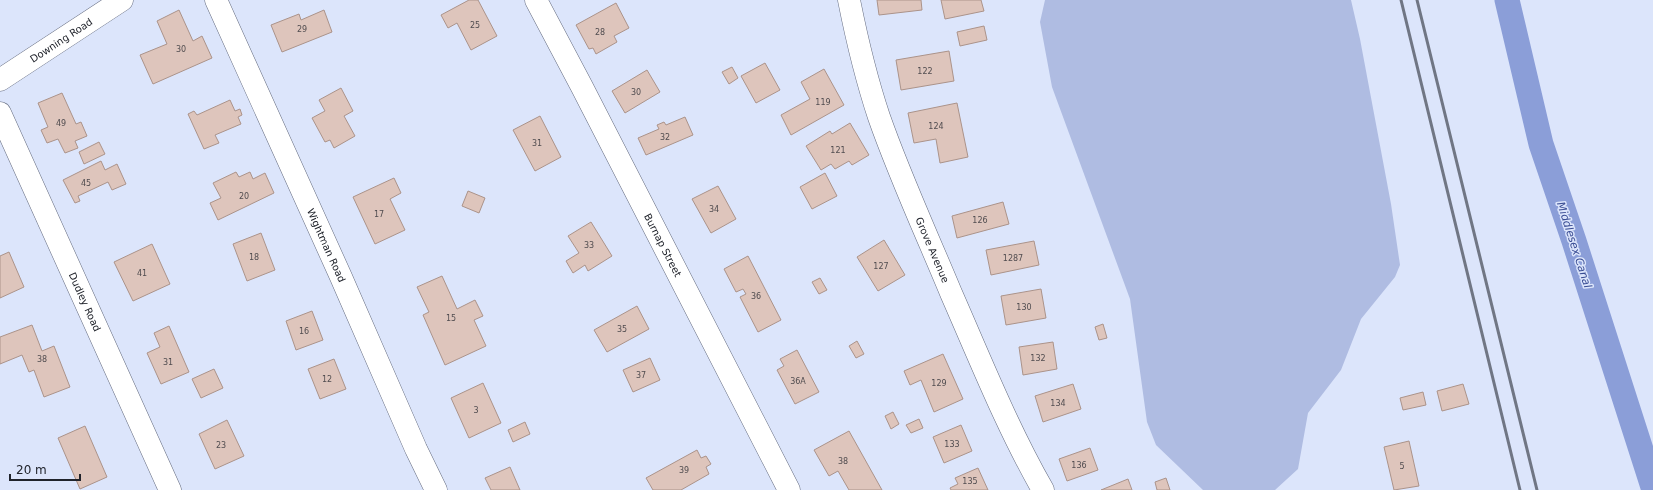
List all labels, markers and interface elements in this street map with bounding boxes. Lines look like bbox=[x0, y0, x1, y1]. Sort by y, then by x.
street label: Downing Road bbox=[28, 16, 94, 64]
house number: 25 bbox=[470, 21, 480, 30]
house number: 29 bbox=[297, 25, 307, 34]
house number: 28 bbox=[595, 28, 605, 37]
house number: 30 bbox=[176, 45, 186, 54]
house number: 122 bbox=[917, 67, 933, 76]
house number: 30 bbox=[631, 88, 641, 97]
house number: 119 bbox=[815, 98, 831, 107]
house number: 49 bbox=[56, 119, 66, 128]
house number: 124 bbox=[928, 122, 944, 131]
house number: 32 bbox=[660, 133, 670, 142]
house number: 31 bbox=[532, 139, 542, 148]
house number: 121 bbox=[830, 146, 846, 155]
house number: 45 bbox=[81, 179, 91, 188]
house number: 20 bbox=[239, 192, 249, 201]
water label: Middlesex Canal bbox=[1554, 200, 1594, 290]
house number: 34 bbox=[709, 205, 719, 214]
street label: Wightman Road bbox=[305, 207, 348, 284]
house number: 17 bbox=[374, 210, 384, 219]
street label: Burnap Street bbox=[642, 211, 684, 279]
street label: Grove Avenue bbox=[914, 215, 952, 284]
house number: 126 bbox=[972, 216, 988, 225]
house number: 33 bbox=[584, 241, 594, 250]
house number: 18 bbox=[249, 253, 259, 262]
house number: 1287 bbox=[1003, 254, 1023, 263]
house number: 127 bbox=[873, 262, 889, 271]
house number: 41 bbox=[137, 269, 147, 278]
street label: Dudley Road bbox=[67, 270, 103, 333]
house number: 36 bbox=[751, 292, 761, 301]
house number: 130 bbox=[1016, 303, 1032, 312]
house number: 15 bbox=[446, 314, 456, 323]
house number: 35 bbox=[617, 325, 627, 334]
house number: 16 bbox=[299, 327, 309, 336]
house number: 132 bbox=[1030, 354, 1046, 363]
house number: 38 bbox=[37, 355, 47, 364]
house number: 31 bbox=[163, 358, 173, 367]
house number: 37 bbox=[636, 371, 646, 380]
house number: 12 bbox=[322, 375, 332, 384]
house number: 36A bbox=[790, 377, 806, 386]
house number: 129 bbox=[931, 379, 947, 388]
house number: 134 bbox=[1050, 399, 1066, 408]
house number: 3 bbox=[473, 406, 479, 415]
house number: 133 bbox=[944, 440, 960, 449]
house number: 23 bbox=[216, 441, 226, 450]
scale bar bbox=[10, 456, 80, 482]
house number: 38 bbox=[838, 457, 848, 466]
house number: 136 bbox=[1071, 461, 1087, 470]
house number: 5 bbox=[1399, 462, 1405, 471]
text: 20 m bbox=[16, 463, 47, 477]
house number: 39 bbox=[679, 466, 689, 475]
house number: 135 bbox=[962, 477, 978, 486]

